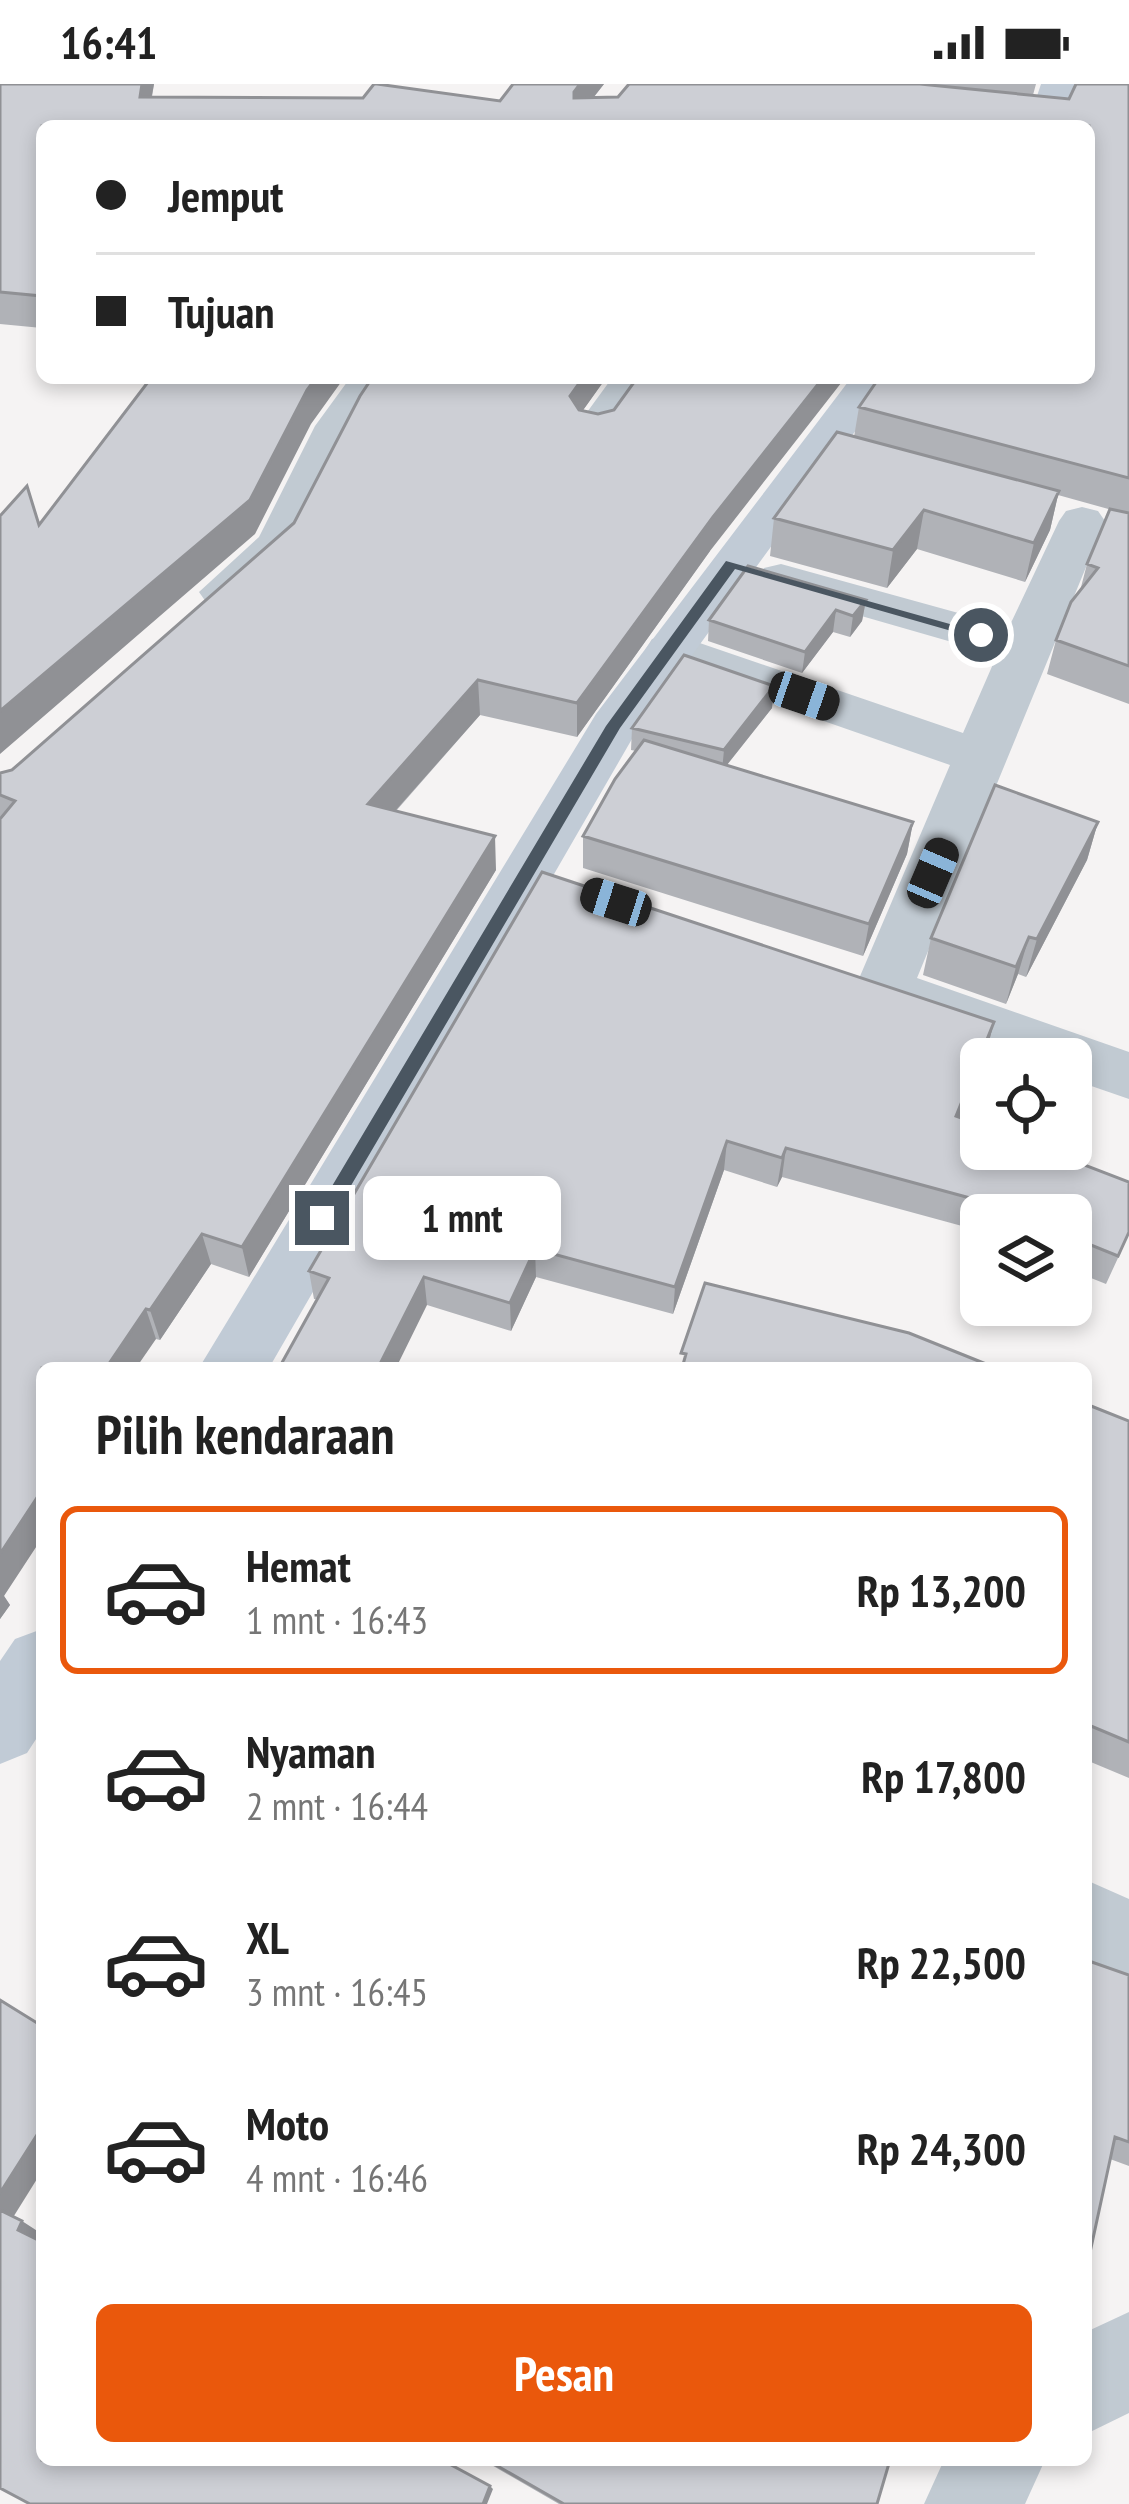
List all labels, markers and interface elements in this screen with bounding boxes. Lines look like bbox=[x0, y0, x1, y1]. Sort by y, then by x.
text: 16:41 bbox=[60, 13, 157, 71]
text: Jemput bbox=[168, 166, 283, 224]
text: Tujuan bbox=[168, 282, 275, 340]
route start bbox=[954, 608, 1008, 662]
car bbox=[764, 667, 844, 725]
car bbox=[902, 833, 964, 913]
car bbox=[576, 874, 656, 930]
map controls bbox=[960, 1038, 1092, 1326]
button: locate bbox=[960, 1038, 1092, 1170]
callout: 1 mnt bbox=[364, 1176, 562, 1260]
route end bbox=[295, 1191, 349, 1245]
text: 1 mnt bbox=[421, 1192, 503, 1243]
button: layers bbox=[960, 1194, 1092, 1326]
text: Pilih kendaraan bbox=[96, 1399, 395, 1469]
icon: car bbox=[102, 1536, 210, 1644]
text: Hemat bbox=[246, 1536, 351, 1594]
text: Rp 13,200 bbox=[857, 1561, 1026, 1619]
text: 1 mnt · 16:43 bbox=[246, 1594, 428, 1645]
icon: car bbox=[102, 1722, 210, 1830]
text: Nyaman bbox=[246, 1722, 376, 1780]
text: Rp 17,800 bbox=[861, 1747, 1026, 1805]
text: 2 mnt · 16:44 bbox=[246, 1780, 428, 1831]
icon: car bbox=[102, 1908, 210, 2016]
text: XL bbox=[246, 1908, 289, 1966]
text: Rp 22,500 bbox=[857, 1933, 1026, 1991]
text: 3 mnt · 16:45 bbox=[246, 1966, 428, 2017]
icon: car bbox=[102, 2094, 210, 2202]
text: Moto bbox=[246, 2094, 329, 2152]
text: Rp 24,300 bbox=[857, 2119, 1026, 2177]
text: 4 mnt · 16:46 bbox=[246, 2152, 428, 2203]
button: Pesan bbox=[96, 2304, 1032, 2442]

